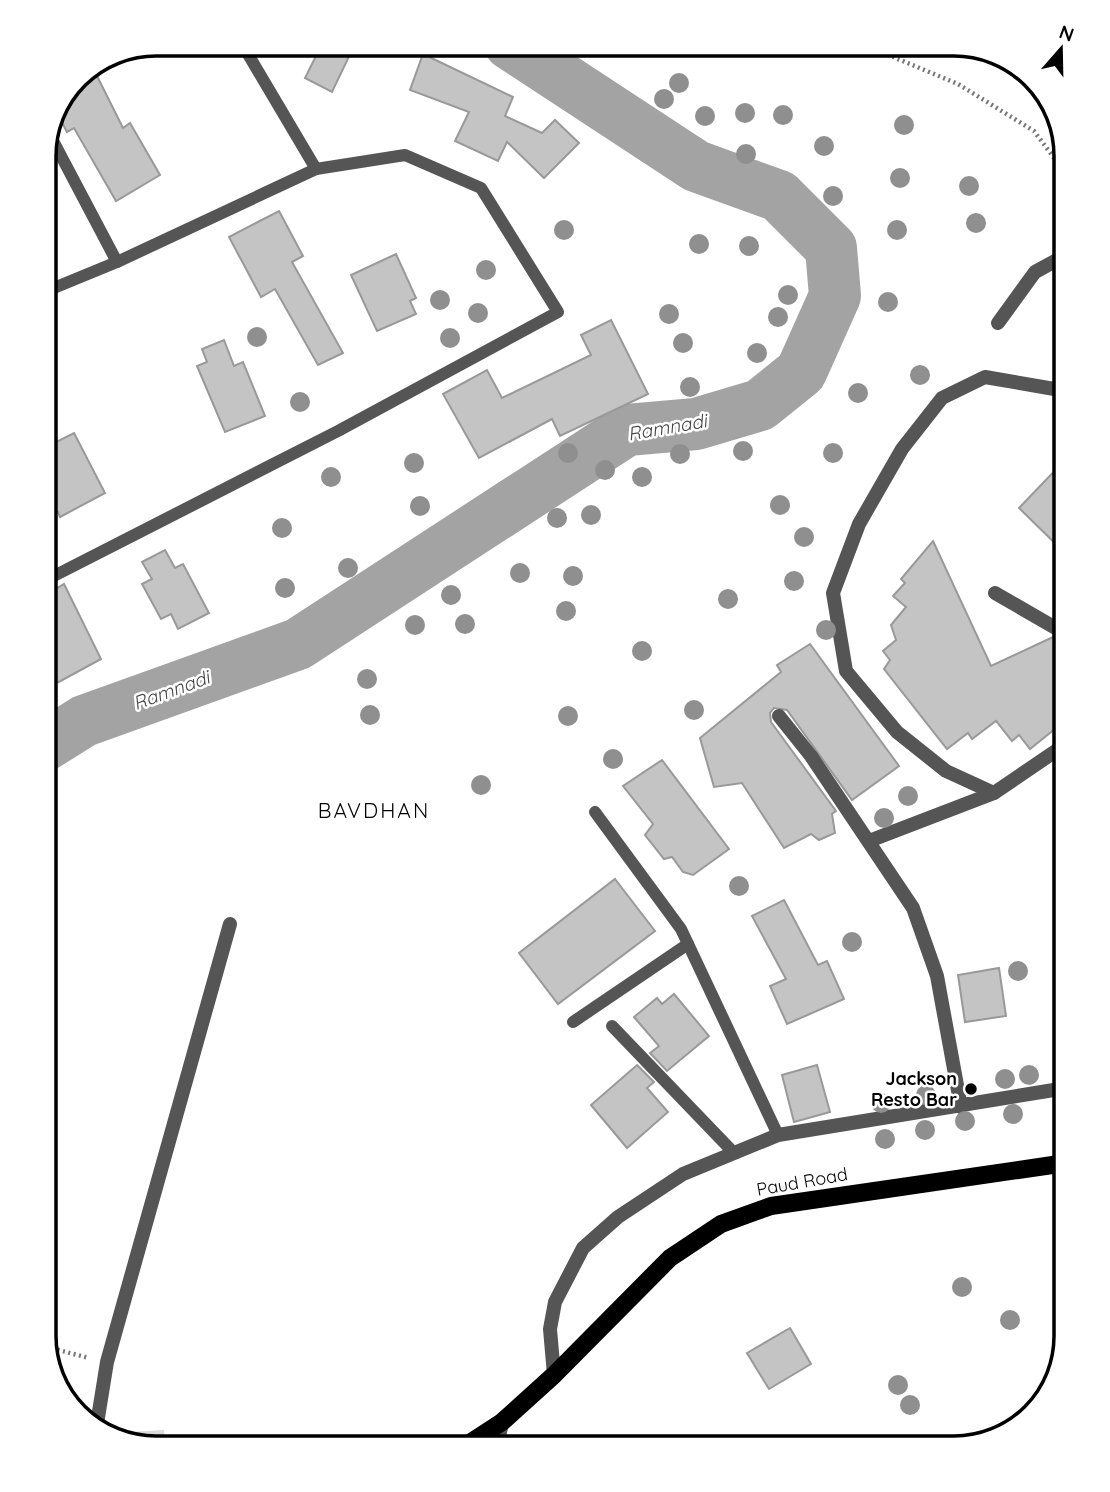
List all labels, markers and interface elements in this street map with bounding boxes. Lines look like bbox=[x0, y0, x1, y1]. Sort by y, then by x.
north arrow bbox=[1026, 14, 1096, 84]
text: N bbox=[1056, 19, 1077, 47]
water label: Ramnadi bbox=[626, 408, 710, 446]
water label: Ramnadi bbox=[129, 664, 214, 715]
district label: BAVDHAN bbox=[318, 797, 430, 823]
place label: Jackson Resto Bar bbox=[871, 1067, 957, 1111]
marker: Jackson Resto Bar bbox=[963, 1081, 979, 1097]
street label: Paud Road bbox=[755, 1162, 849, 1201]

